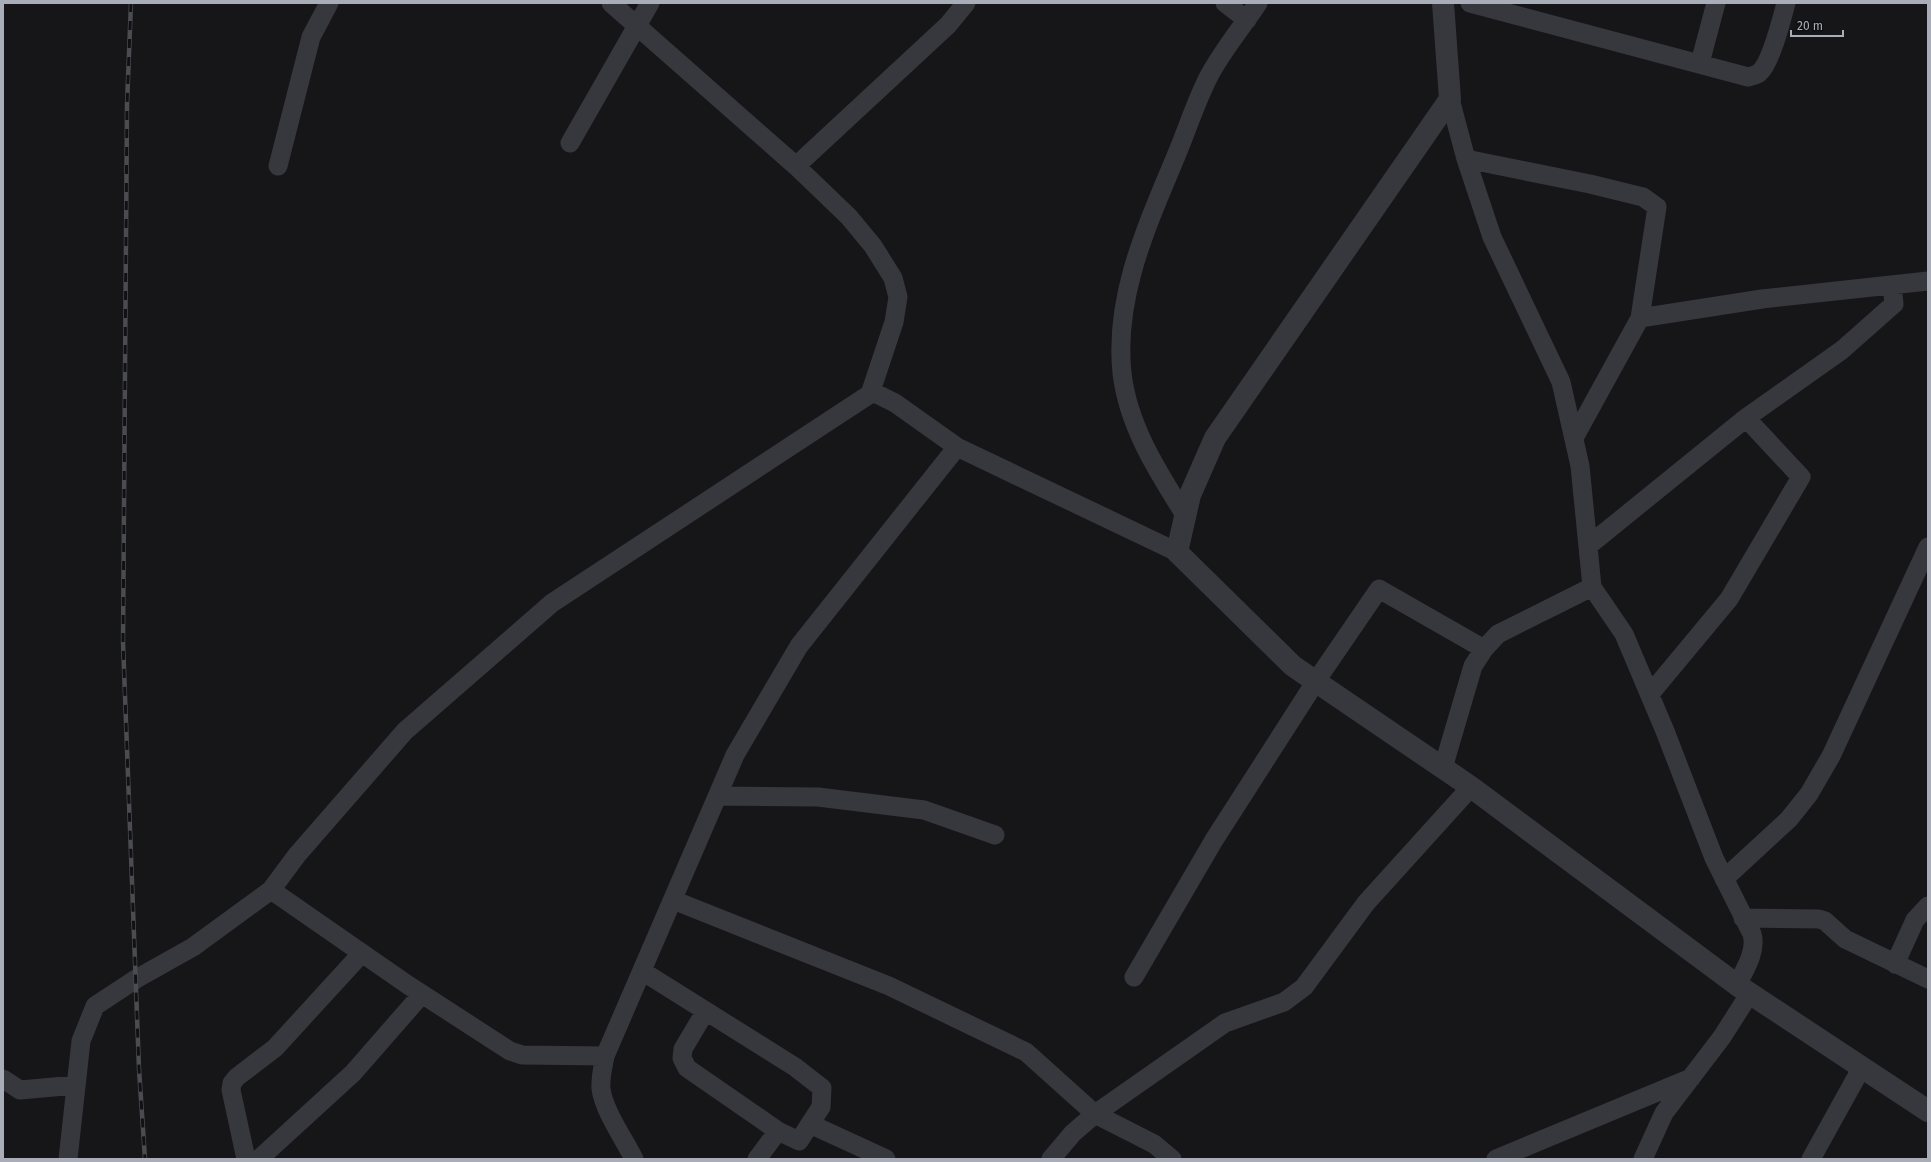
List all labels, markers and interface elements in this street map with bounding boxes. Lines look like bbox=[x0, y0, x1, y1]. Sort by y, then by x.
scale bar bbox=[1791, 12, 1843, 38]
text: 20 m bbox=[1797, 19, 1823, 33]

